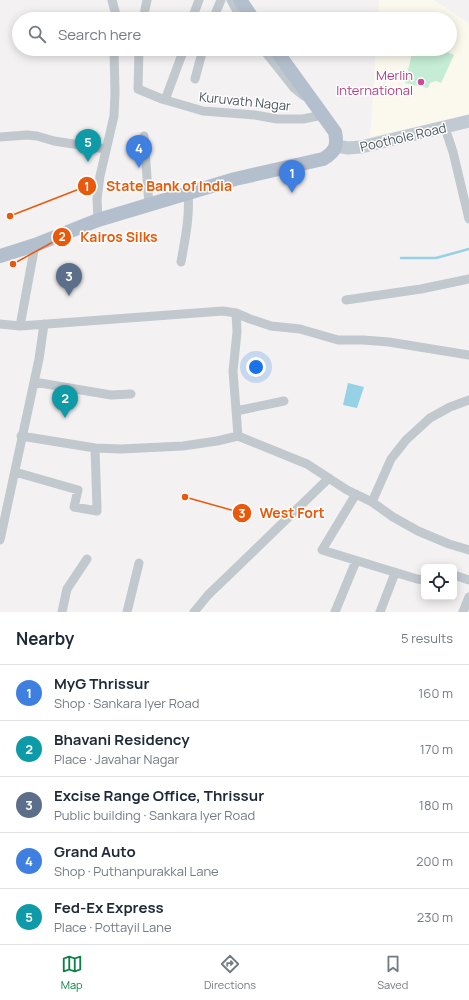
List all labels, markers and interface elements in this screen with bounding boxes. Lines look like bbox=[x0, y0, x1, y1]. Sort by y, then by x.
search box bbox=[12, 12, 457, 56]
icon: search bbox=[26, 23, 48, 45]
text: Search here bbox=[58, 24, 141, 45]
place label: Merlin International bbox=[336, 66, 413, 99]
marker: Merlin International bbox=[416, 77, 426, 87]
street label: Kuruvath Nagar bbox=[198, 87, 292, 115]
street label: Poothole Road bbox=[358, 118, 448, 156]
pin: 5 bbox=[75, 129, 101, 162]
pin: 4 bbox=[126, 135, 152, 168]
pin: 1 bbox=[279, 160, 305, 193]
callout: State Bank of India bbox=[77, 173, 240, 199]
text: State Bank of India bbox=[106, 176, 232, 195]
text: 1 bbox=[84, 178, 90, 195]
callout: Kairos Silks bbox=[52, 224, 166, 250]
text: Kairos Silks bbox=[80, 227, 158, 246]
text: 2 bbox=[58, 228, 66, 245]
pin: 3 bbox=[56, 263, 82, 296]
your location bbox=[246, 357, 266, 377]
pin: 2 bbox=[52, 385, 78, 418]
callout: West Fort bbox=[232, 500, 333, 526]
text: West Fort bbox=[259, 503, 325, 522]
text: 3 bbox=[239, 505, 246, 522]
map controls bbox=[421, 564, 457, 600]
button: locate bbox=[421, 564, 457, 600]
text: Nearby bbox=[16, 627, 74, 650]
text: 5 results bbox=[401, 629, 453, 647]
text: MyG Thrissur bbox=[54, 673, 149, 694]
text: 1 bbox=[26, 684, 32, 702]
text: 160 m bbox=[418, 684, 453, 702]
text: Shop · Sankara Iyer Road bbox=[54, 694, 199, 712]
text: Bhavani Residency bbox=[54, 729, 190, 750]
text: 2 bbox=[25, 740, 33, 758]
text: 170 m bbox=[420, 740, 453, 758]
text: Place · Javahar Nagar bbox=[54, 750, 179, 768]
text: Excise Range Office, Thrissur bbox=[54, 785, 264, 806]
text: 3 bbox=[25, 796, 33, 814]
text: 180 m bbox=[419, 796, 453, 814]
text: Public building · Sankara Iyer Road bbox=[54, 806, 255, 824]
text: Grand Auto bbox=[54, 841, 136, 862]
text: 4 bbox=[25, 852, 33, 870]
text: 200 m bbox=[416, 852, 453, 870]
text: Shop · Puthanpurakkal Lane bbox=[54, 862, 219, 880]
text: Fed-Ex Express bbox=[54, 897, 164, 918]
text: 5 bbox=[25, 908, 33, 926]
text: 230 m bbox=[417, 908, 453, 926]
text: Place · Pottayil Lane bbox=[54, 918, 172, 936]
tab: Map bbox=[61, 953, 83, 992]
tab: Directions bbox=[204, 953, 256, 992]
tab: Saved bbox=[377, 953, 408, 992]

